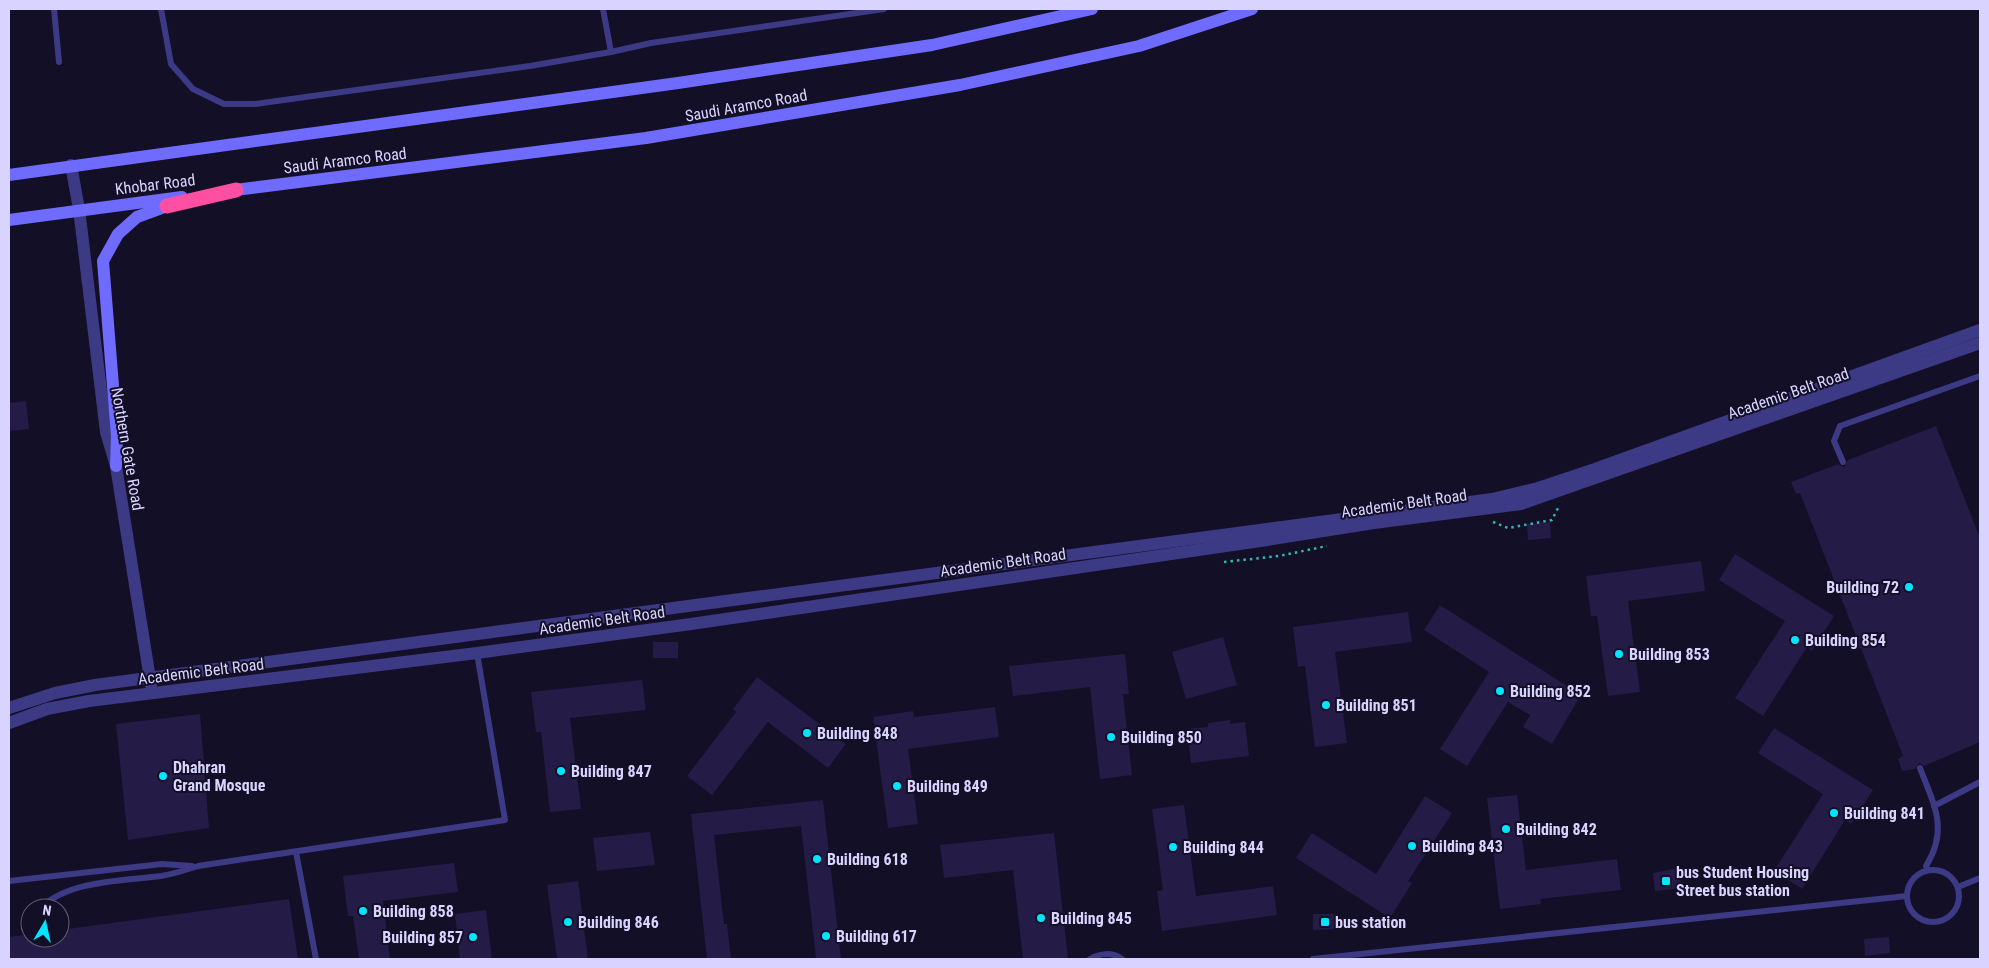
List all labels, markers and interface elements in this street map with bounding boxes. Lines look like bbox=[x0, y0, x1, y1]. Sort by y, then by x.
street label: Saudi Aramco Road bbox=[684, 85, 809, 126]
street label: Saudi Aramco Road bbox=[283, 144, 408, 177]
street label: Khobar Road bbox=[114, 170, 196, 199]
street label: Academic Belt Road bbox=[1725, 364, 1851, 423]
street label: Northern Gate Road bbox=[107, 386, 148, 512]
street label: Academic Belt Road bbox=[1340, 485, 1468, 522]
street label: Academic Belt Road bbox=[939, 544, 1067, 581]
place label: Building 72 bbox=[1826, 578, 1899, 597]
marker: Building 72 bbox=[1903, 581, 1915, 593]
street label: Academic Belt Road bbox=[538, 602, 666, 639]
place label: Building 854 bbox=[1805, 631, 1886, 650]
marker: Building 854 bbox=[1789, 634, 1801, 646]
place label: Building 853 bbox=[1629, 645, 1710, 664]
marker: Building 853 bbox=[1613, 648, 1625, 660]
street label: Academic Belt Road bbox=[137, 654, 265, 689]
place label: Building 852 bbox=[1510, 682, 1591, 701]
marker: Building 852 bbox=[1494, 685, 1506, 697]
place label: Building 851 bbox=[1336, 696, 1417, 715]
marker: Building 851 bbox=[1320, 699, 1332, 711]
place label: Building 848 bbox=[817, 724, 898, 743]
marker: Building 848 bbox=[801, 727, 813, 739]
place label: Building 850 bbox=[1121, 728, 1202, 747]
marker: Building 850 bbox=[1105, 731, 1117, 743]
place label: Dhahran Grand Mosque bbox=[173, 758, 266, 795]
place label: Building 847 bbox=[571, 762, 652, 781]
marker: Building 847 bbox=[555, 765, 567, 777]
marker: Dhahran Grand Mosque bbox=[157, 770, 169, 782]
place label: Building 849 bbox=[907, 777, 988, 796]
marker: Building 849 bbox=[891, 780, 903, 792]
place label: Building 841 bbox=[1844, 804, 1925, 823]
marker: Building 841 bbox=[1828, 807, 1840, 819]
place label: Building 842 bbox=[1516, 820, 1597, 839]
marker: Building 842 bbox=[1500, 823, 1512, 835]
place label: Building 843 bbox=[1422, 837, 1503, 856]
place label: Building 844 bbox=[1183, 838, 1264, 857]
marker: Building 843 bbox=[1406, 840, 1418, 852]
marker: Building 844 bbox=[1167, 841, 1179, 853]
place label: Building 618 bbox=[827, 850, 908, 869]
marker: Building 618 bbox=[811, 853, 823, 865]
place label: bus Student Housing Street bus station bbox=[1676, 863, 1809, 900]
marker: bus Student Housing Street bus station bbox=[1660, 875, 1672, 887]
north arrow bbox=[20, 898, 70, 948]
text: N bbox=[42, 902, 53, 919]
place label: Building 858 bbox=[373, 902, 454, 921]
marker: Building 858 bbox=[357, 905, 369, 917]
place label: Building 845 bbox=[1051, 909, 1132, 928]
marker: Building 845 bbox=[1035, 912, 1047, 924]
place label: Building 846 bbox=[578, 913, 659, 932]
place label: bus station bbox=[1335, 913, 1406, 932]
marker: Building 846 bbox=[562, 916, 574, 928]
marker: bus station bbox=[1319, 916, 1331, 928]
place label: Building 617 bbox=[836, 927, 917, 946]
place label: Building 857 bbox=[382, 928, 463, 947]
marker: Building 617 bbox=[820, 930, 832, 942]
marker: Building 857 bbox=[467, 931, 479, 943]

